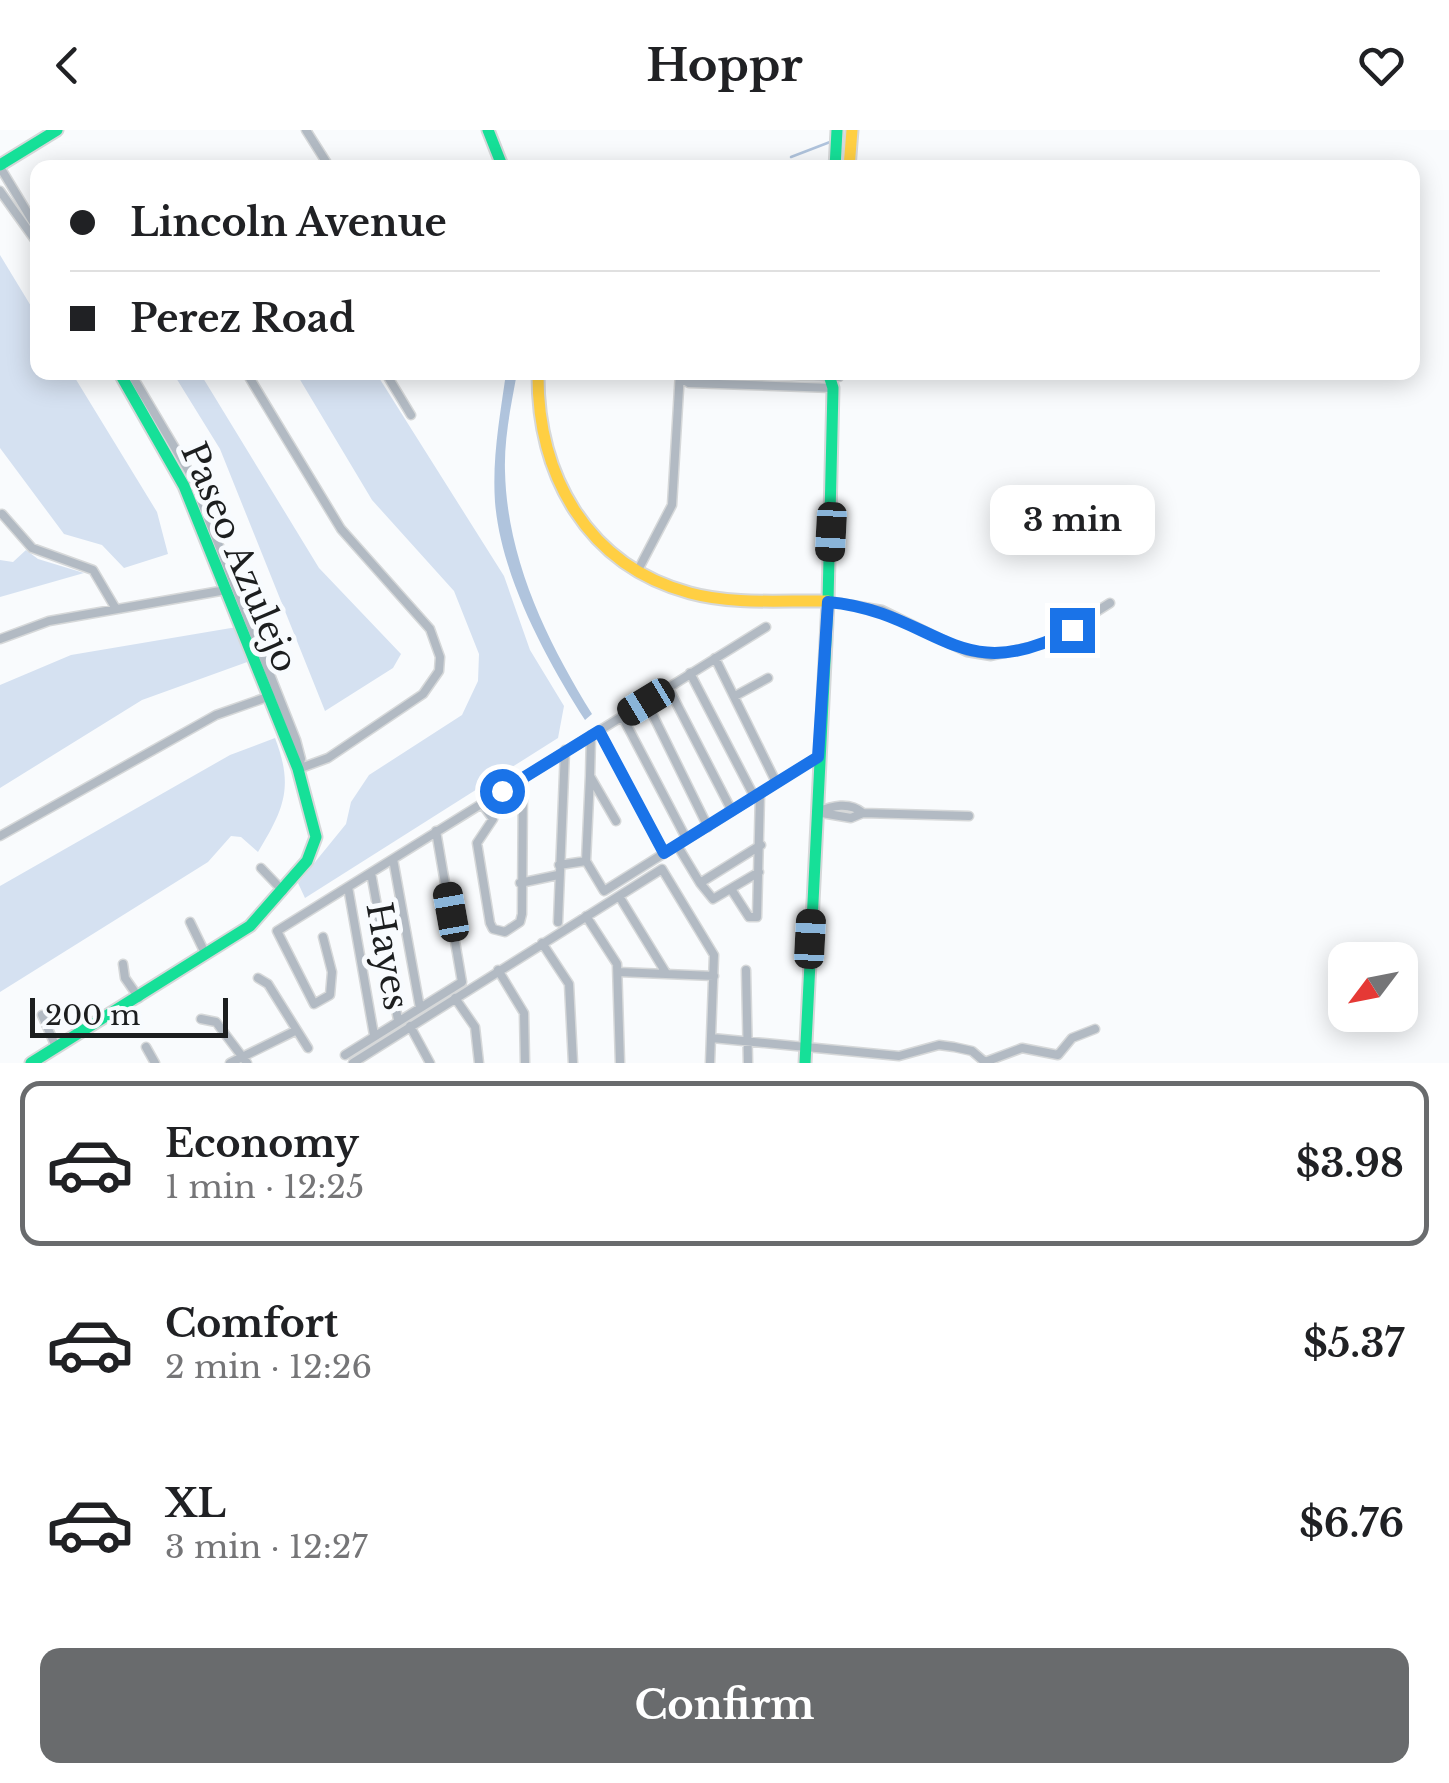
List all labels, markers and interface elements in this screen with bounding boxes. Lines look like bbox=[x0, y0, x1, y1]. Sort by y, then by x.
text: Hoppr bbox=[646, 37, 803, 93]
icon: back bbox=[40, 38, 95, 93]
icon: heart bbox=[1354, 38, 1409, 93]
text: Lincoln Avenue bbox=[130, 199, 447, 246]
text: Perez Road bbox=[130, 295, 355, 342]
street label: Paseo Azulejo bbox=[172, 436, 308, 678]
callout: 3 min bbox=[990, 485, 1154, 555]
text: 3 min bbox=[1023, 500, 1122, 540]
car bbox=[814, 501, 848, 563]
route end bbox=[1050, 608, 1095, 653]
car bbox=[613, 674, 679, 730]
route start bbox=[480, 769, 525, 814]
car bbox=[431, 880, 471, 944]
street label: Hayes bbox=[357, 899, 419, 1013]
car bbox=[793, 908, 827, 970]
north arrow bbox=[1328, 942, 1418, 1032]
map controls bbox=[1328, 942, 1418, 1032]
scale bar bbox=[30, 993, 228, 1038]
text: 200 m bbox=[45, 998, 140, 1033]
icon: car bbox=[45, 1119, 135, 1209]
text: Economy bbox=[165, 1120, 359, 1167]
text: $3.98 bbox=[1296, 1140, 1404, 1187]
text: 1 min · 12:25 bbox=[165, 1167, 364, 1207]
icon: car bbox=[45, 1299, 135, 1389]
text: Comfort bbox=[165, 1300, 338, 1347]
text: $5.37 bbox=[1303, 1320, 1404, 1367]
text: 2 min · 12:26 bbox=[165, 1347, 372, 1387]
icon: car bbox=[45, 1479, 135, 1569]
text: XL bbox=[165, 1480, 226, 1527]
text: $6.76 bbox=[1299, 1500, 1404, 1547]
text: 3 min · 12:27 bbox=[165, 1527, 368, 1567]
button: Confirm bbox=[40, 1648, 1409, 1763]

